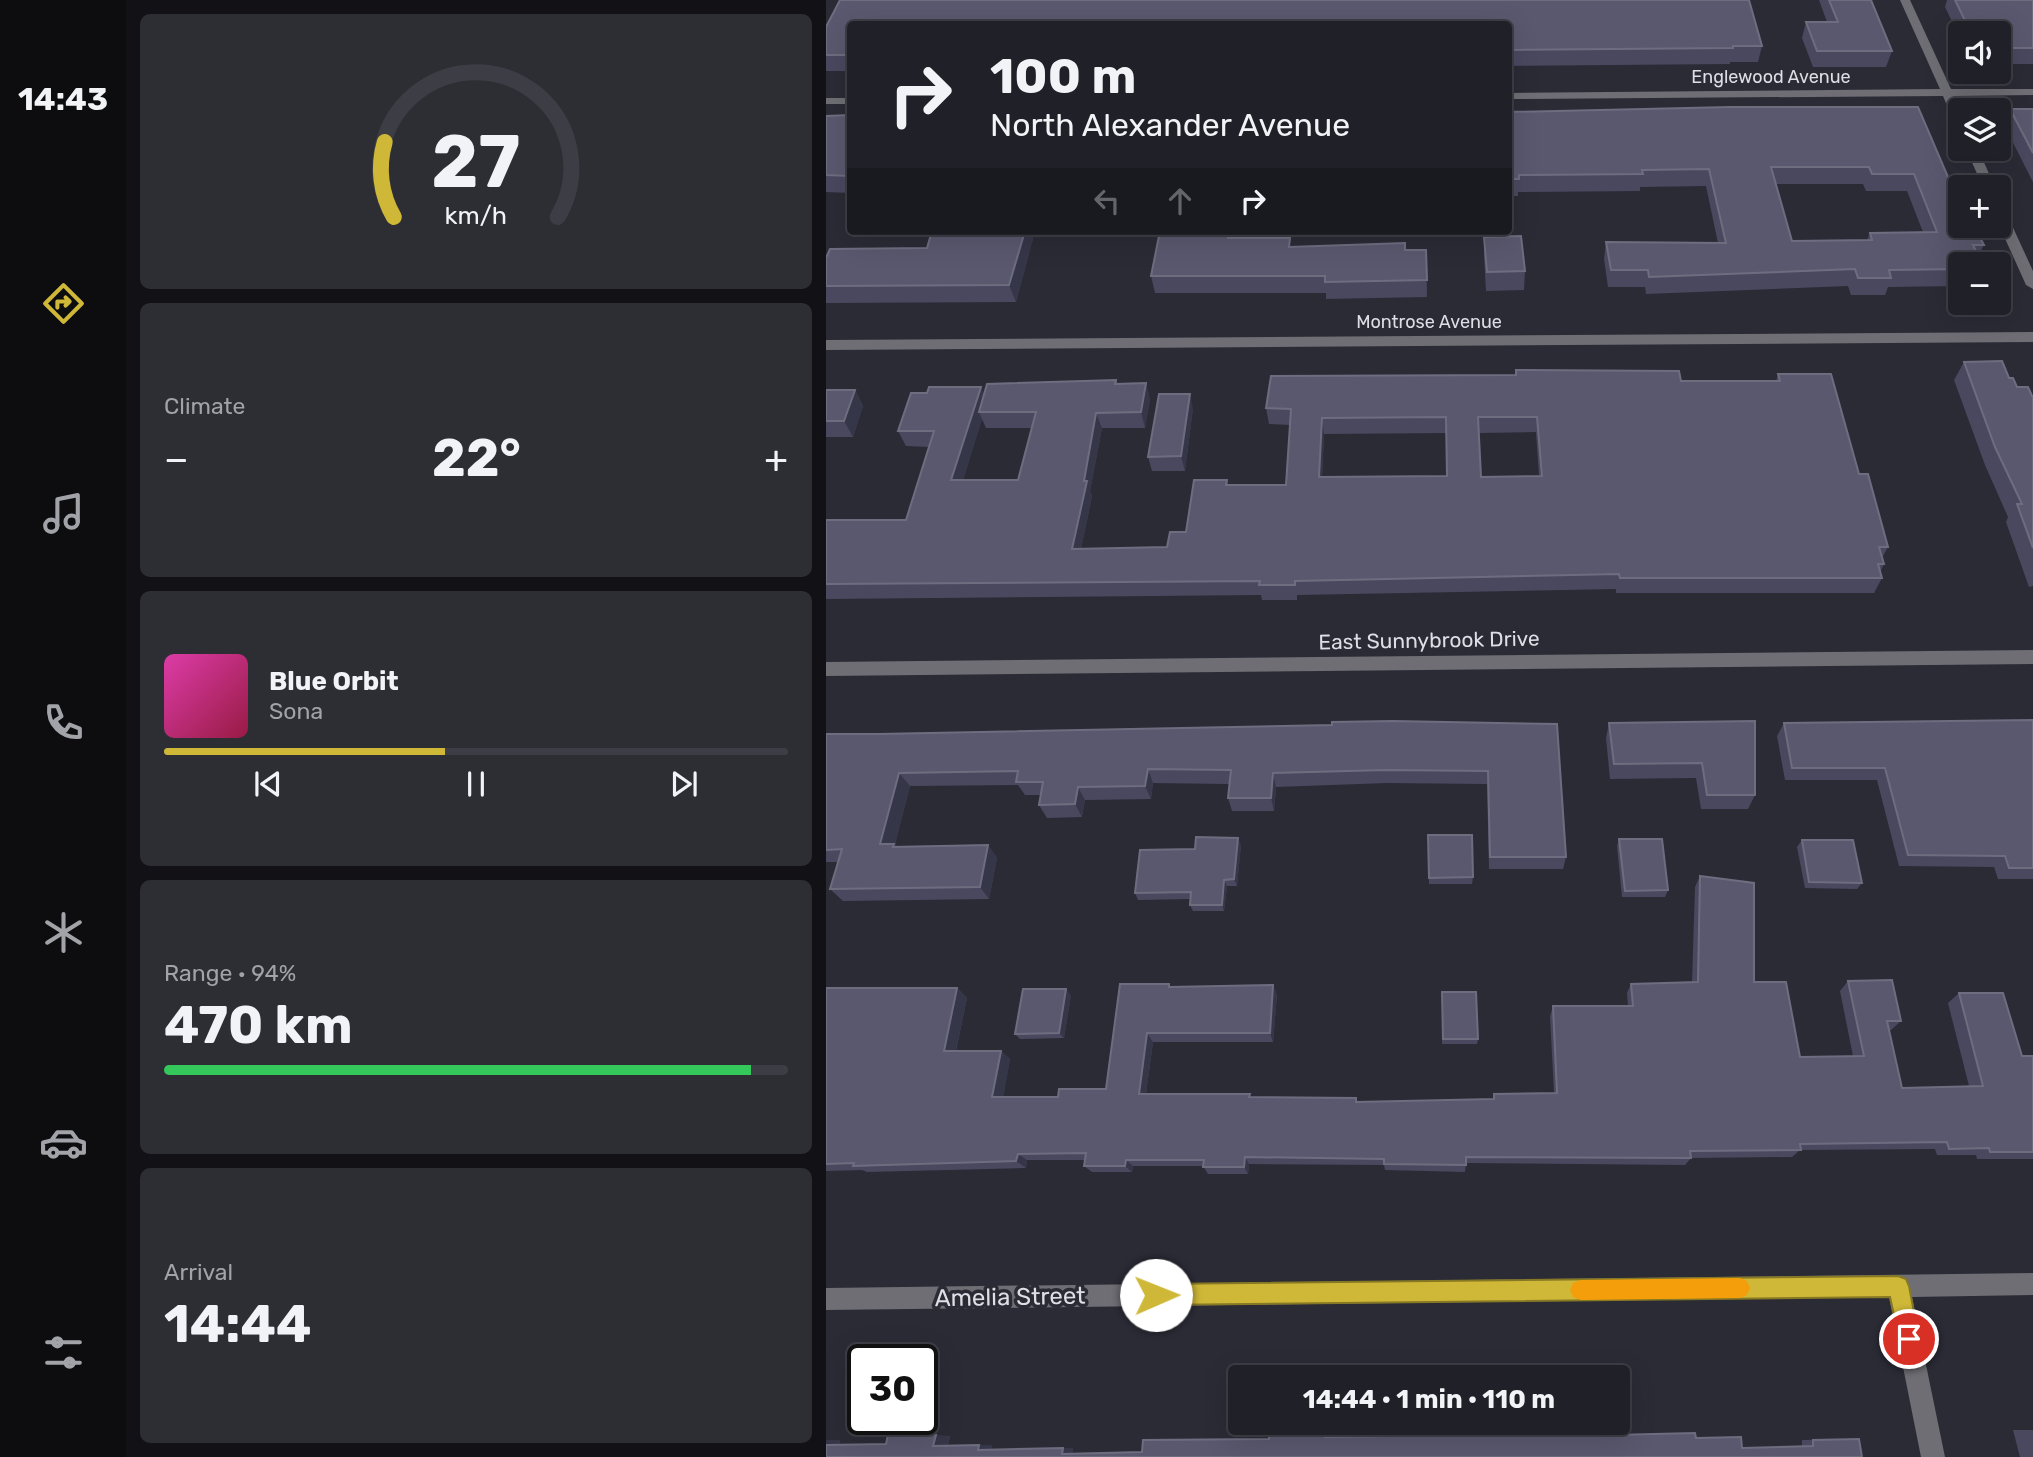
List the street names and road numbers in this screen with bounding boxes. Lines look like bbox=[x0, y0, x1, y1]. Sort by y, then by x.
street label: Englewood Avenue bbox=[1691, 66, 1851, 88]
street label: Montrose Avenue bbox=[1356, 311, 1502, 333]
street label: East Sunnybrook Drive bbox=[1318, 626, 1540, 654]
street label: Amelia Street bbox=[934, 1282, 1086, 1312]

